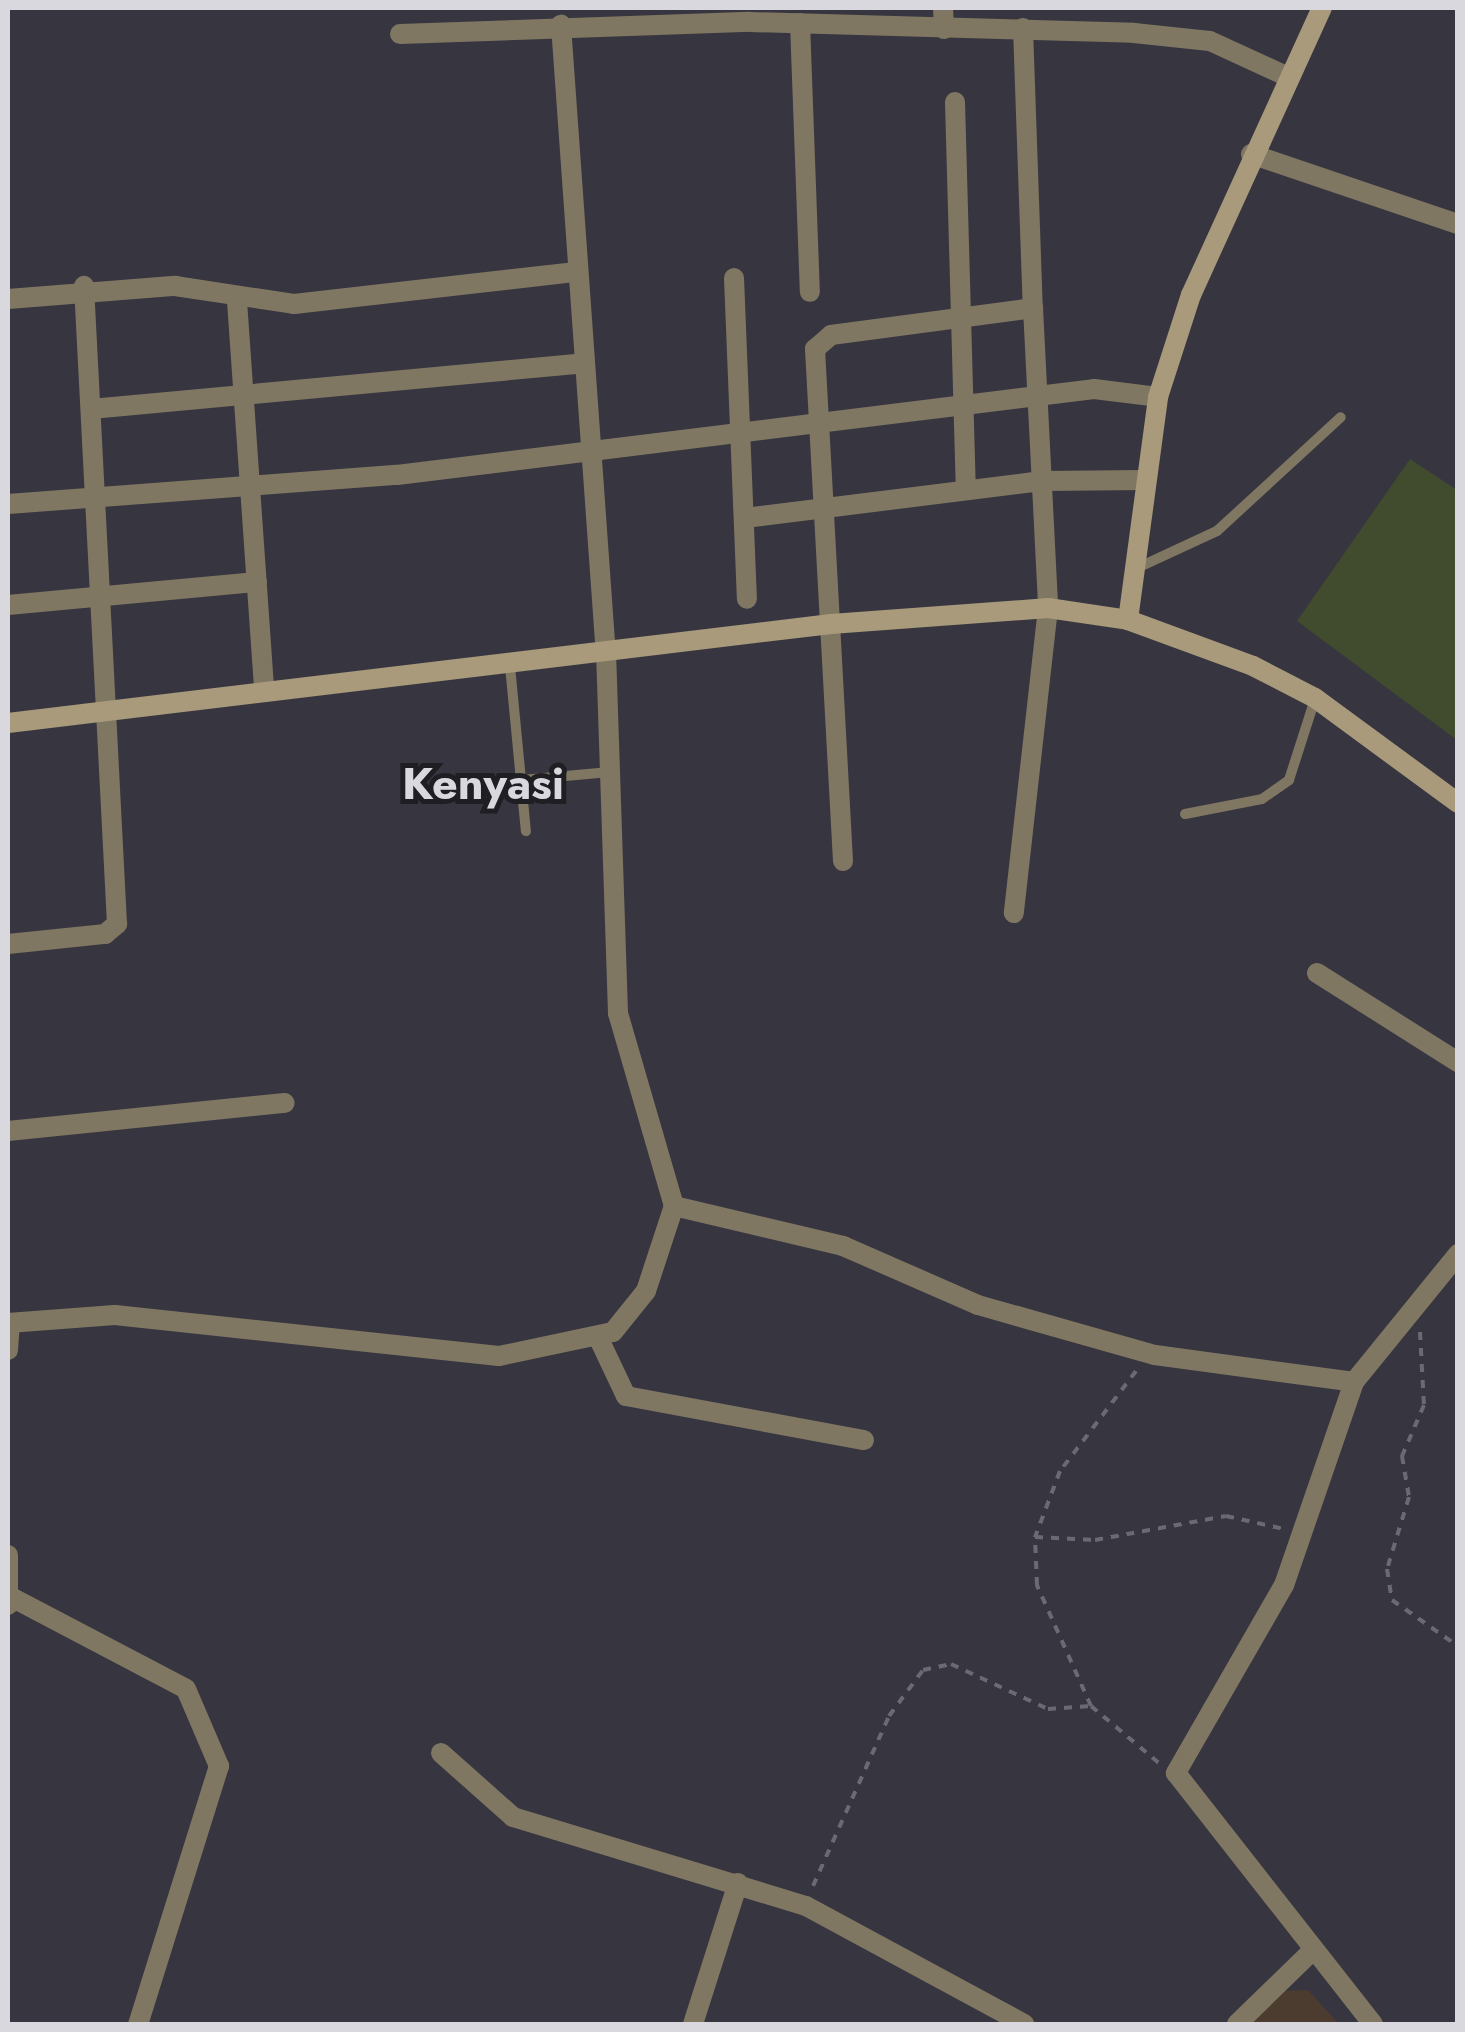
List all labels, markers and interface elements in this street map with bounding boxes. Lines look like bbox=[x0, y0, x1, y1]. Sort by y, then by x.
district label: Kenyasi bbox=[402, 757, 564, 811]

